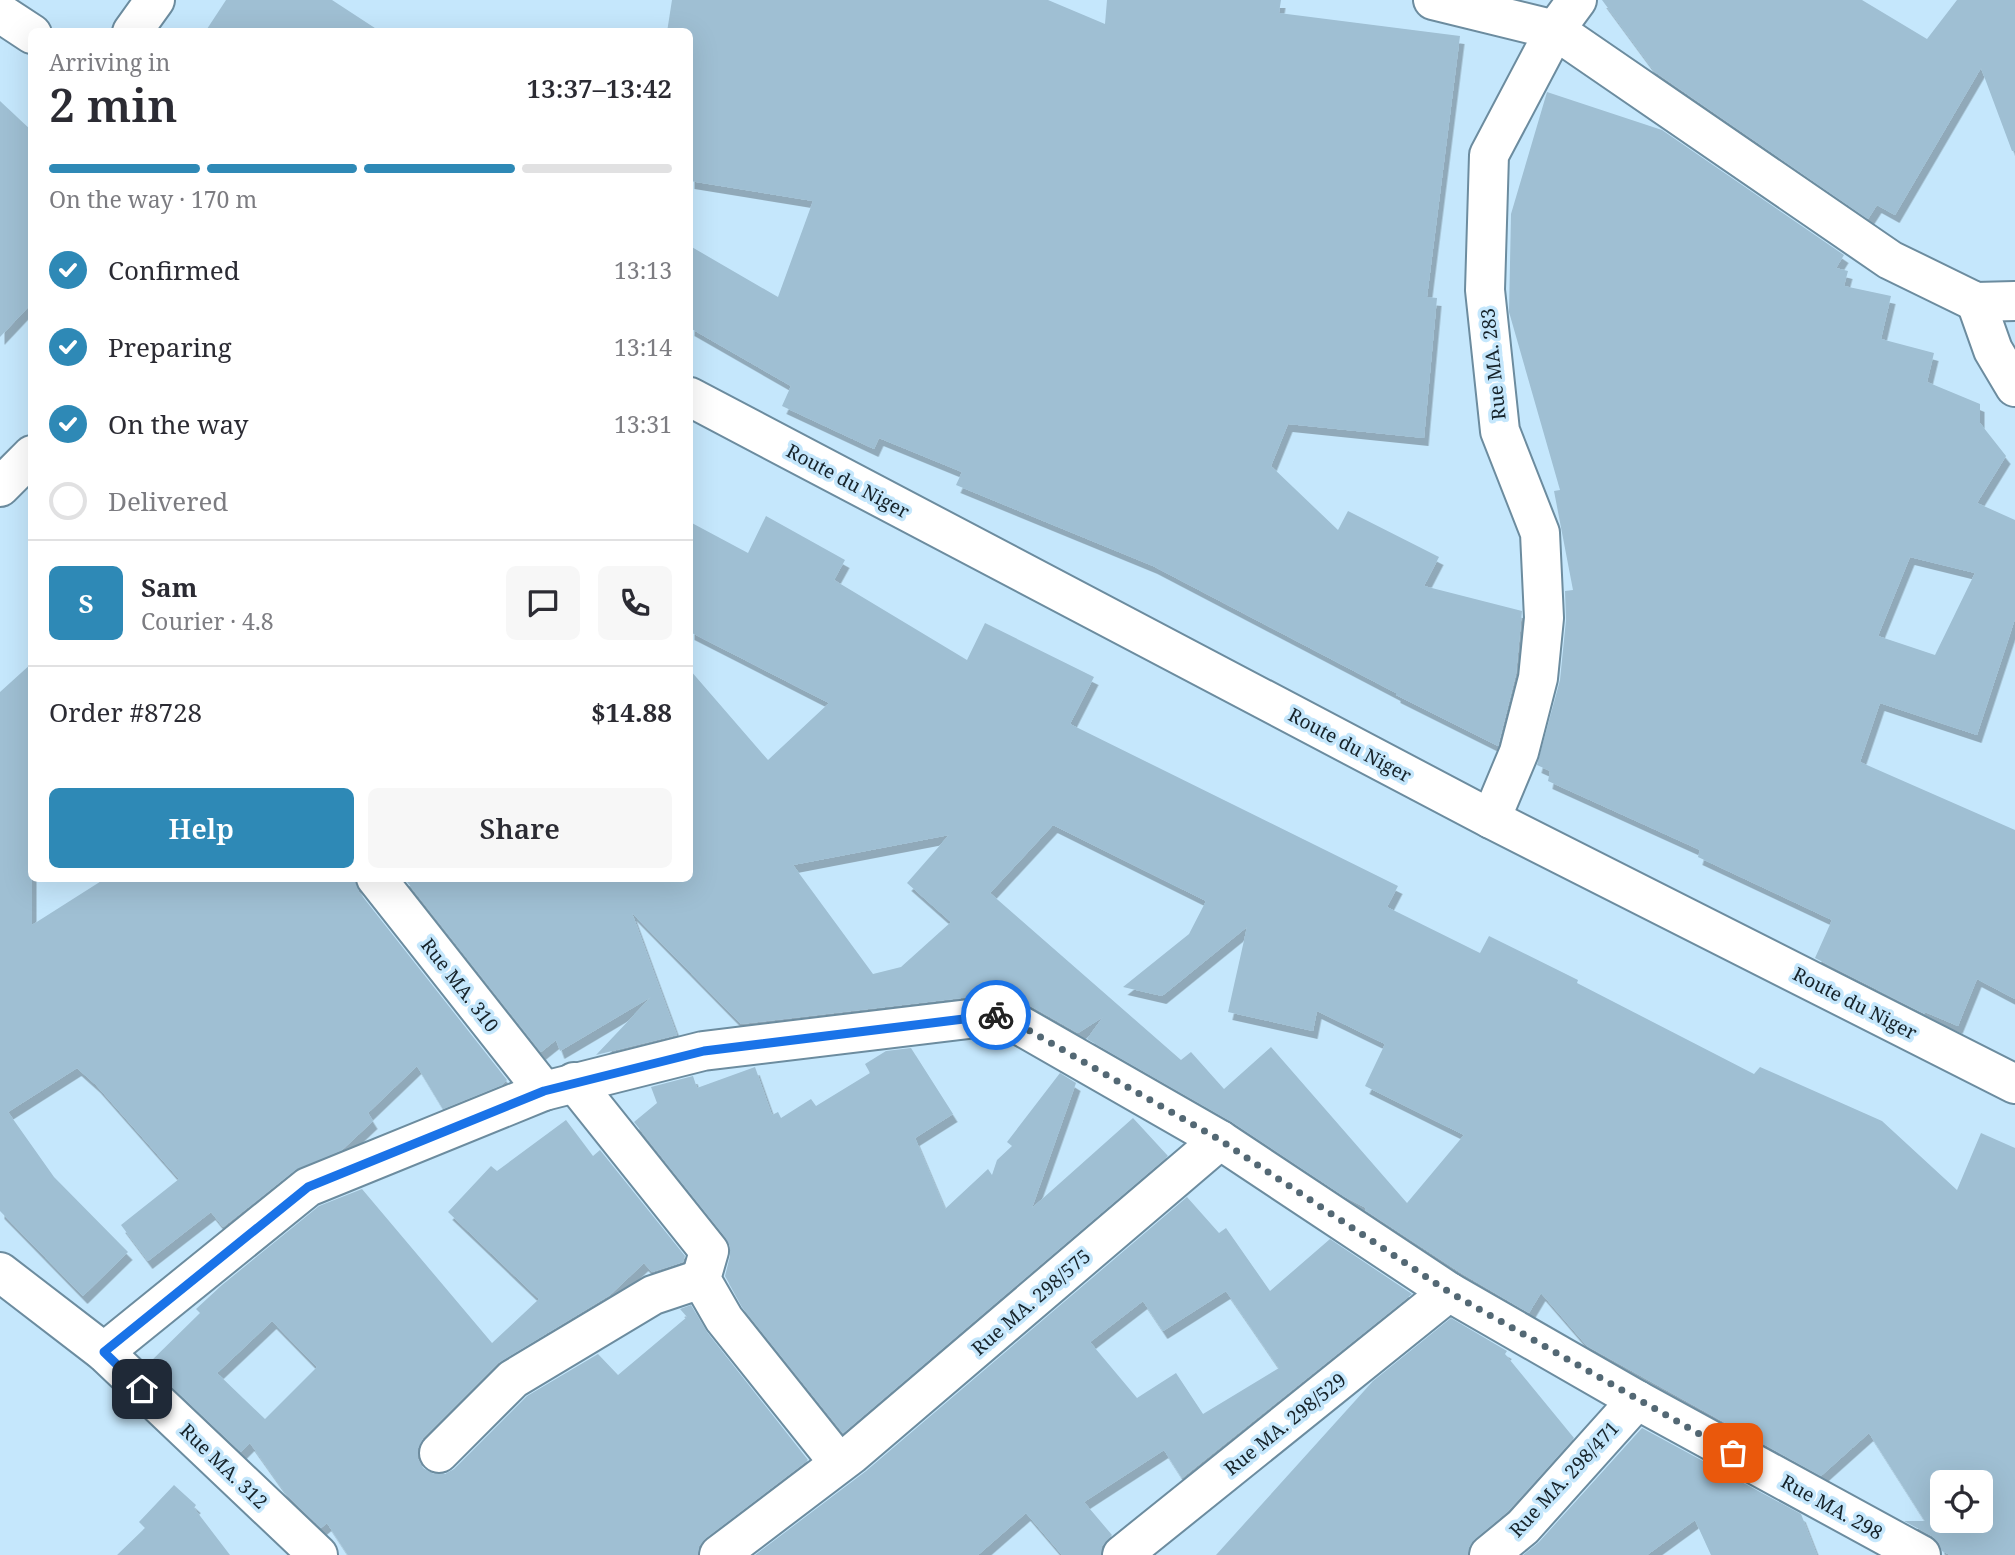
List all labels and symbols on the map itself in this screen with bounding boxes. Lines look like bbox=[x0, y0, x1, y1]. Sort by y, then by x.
street label: Rue MA. 283 bbox=[1474, 307, 1512, 421]
street label: Route du Niger bbox=[782, 438, 914, 524]
street label: Route du Niger bbox=[1284, 702, 1416, 788]
street label: Rue MA. 310 bbox=[415, 933, 505, 1037]
street label: Route du Niger bbox=[1789, 961, 1921, 1045]
courier bbox=[961, 980, 1031, 1050]
street label: Rue MA. 298/575 bbox=[966, 1243, 1096, 1361]
pin bbox=[112, 1359, 172, 1419]
street label: Rue MA. 298/529 bbox=[1219, 1367, 1351, 1481]
street label: Rue MA. 298/471 bbox=[1503, 1415, 1625, 1543]
street label: Rue MA. 312 bbox=[175, 1418, 273, 1514]
pin bbox=[1703, 1423, 1763, 1483]
street label: Rue MA. 298 bbox=[1777, 1468, 1887, 1546]

